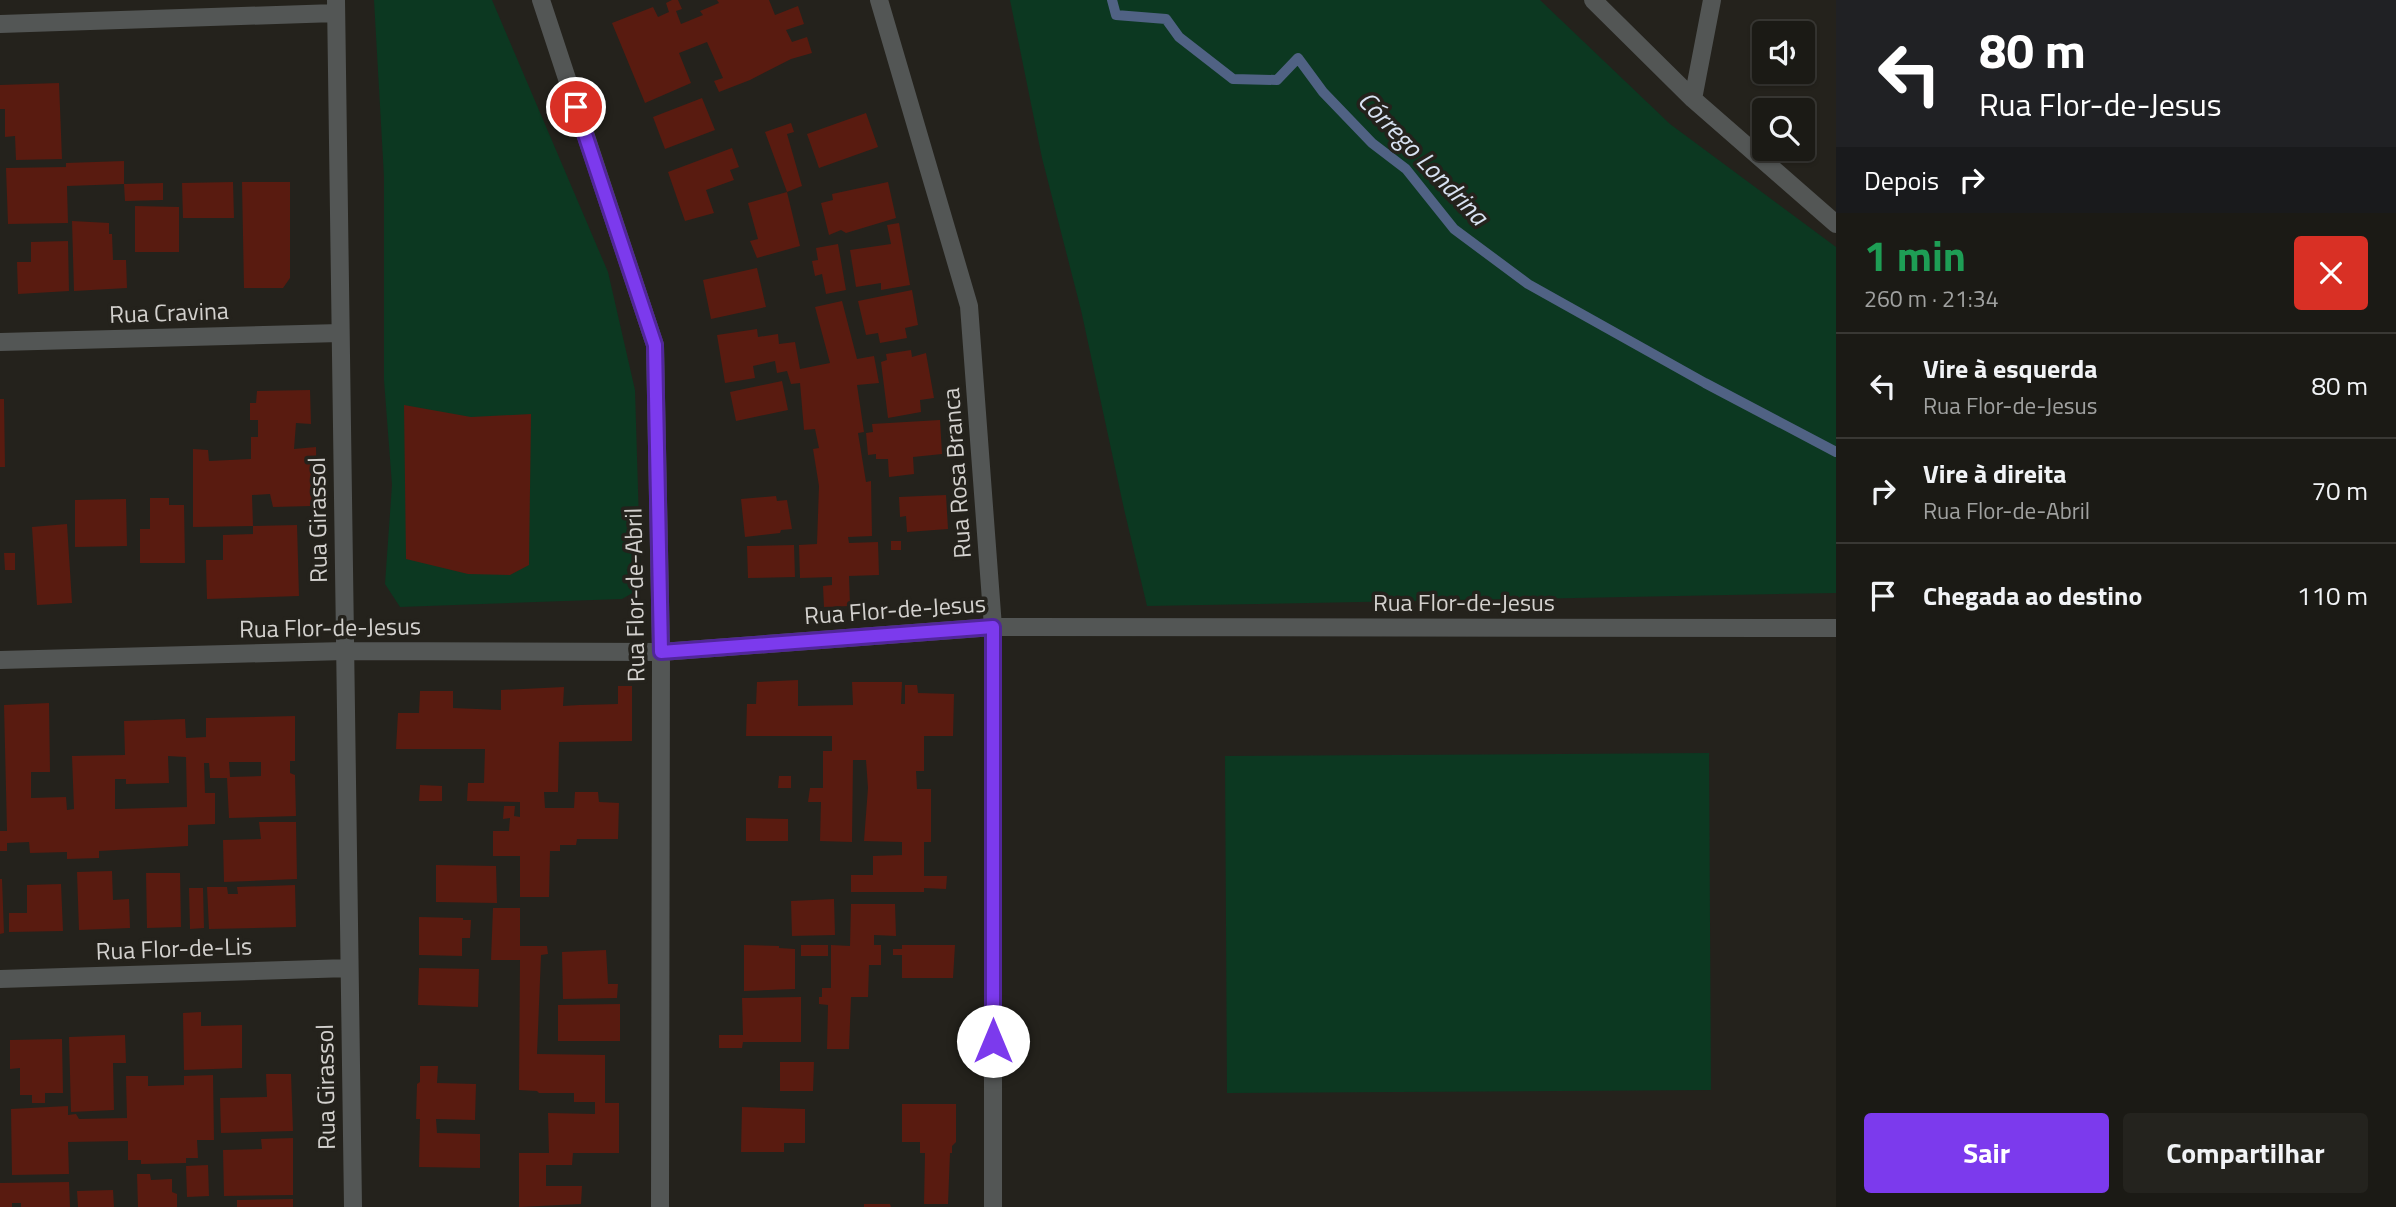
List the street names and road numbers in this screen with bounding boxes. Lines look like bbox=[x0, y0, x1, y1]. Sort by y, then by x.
street label: Rua Cravina bbox=[109, 292, 229, 332]
street label: Rua Rosa Branca bbox=[932, 387, 980, 560]
street label: Rua Girassol bbox=[298, 457, 336, 583]
street label: Rua Flor-de-Abril bbox=[614, 507, 654, 683]
street label: Rua Flor-de-Jesus bbox=[1373, 584, 1555, 620]
street label: Rua Flor-de-Jesus bbox=[803, 585, 987, 633]
street label: Rua Flor-de-Jesus bbox=[239, 607, 421, 647]
street label: Rua Flor-de-Lis bbox=[95, 927, 253, 969]
street label: Rua Girassol bbox=[306, 1024, 344, 1150]

